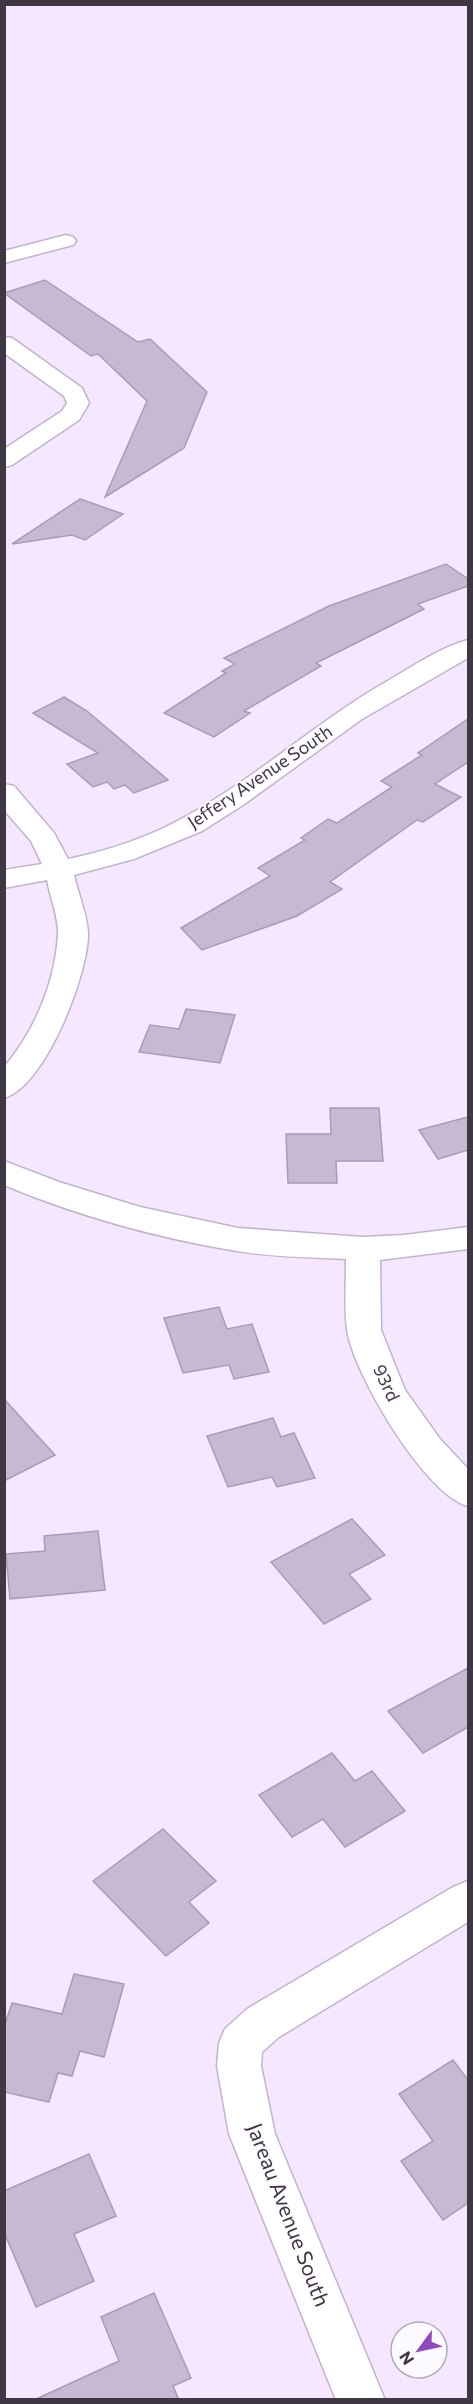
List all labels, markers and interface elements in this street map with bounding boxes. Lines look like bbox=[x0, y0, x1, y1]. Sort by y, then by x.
street label: Jeffery Avenue South bbox=[183, 720, 336, 833]
street label: 93rd bbox=[369, 1361, 405, 1405]
street label: Jareau Avenue South bbox=[243, 2119, 336, 2310]
north arrow bbox=[389, 2320, 449, 2380]
text: N bbox=[395, 2348, 417, 2369]

